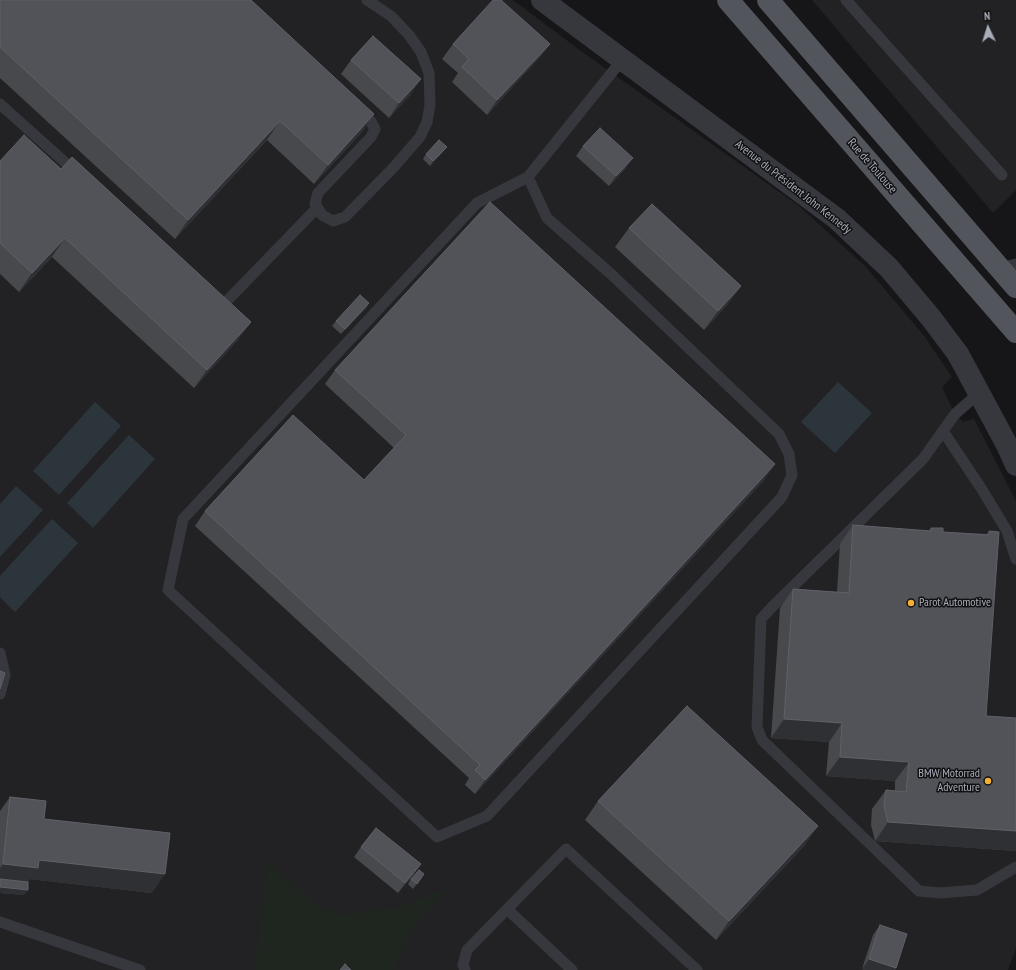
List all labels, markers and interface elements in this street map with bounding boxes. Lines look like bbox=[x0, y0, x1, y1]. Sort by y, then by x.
north arrow bbox=[968, 8, 1008, 48]
text: N bbox=[984, 9, 991, 23]
street label: Rue de Toulouse bbox=[844, 136, 900, 196]
street label: Avenue du Président John Kennedy bbox=[732, 137, 854, 237]
place label: Parot Automotive bbox=[919, 596, 991, 610]
marker: Parot Automotive bbox=[906, 598, 916, 608]
place label: BMW Motorrad Adventure bbox=[918, 767, 980, 795]
marker: BMW Motorrad Adventure bbox=[983, 776, 993, 786]

